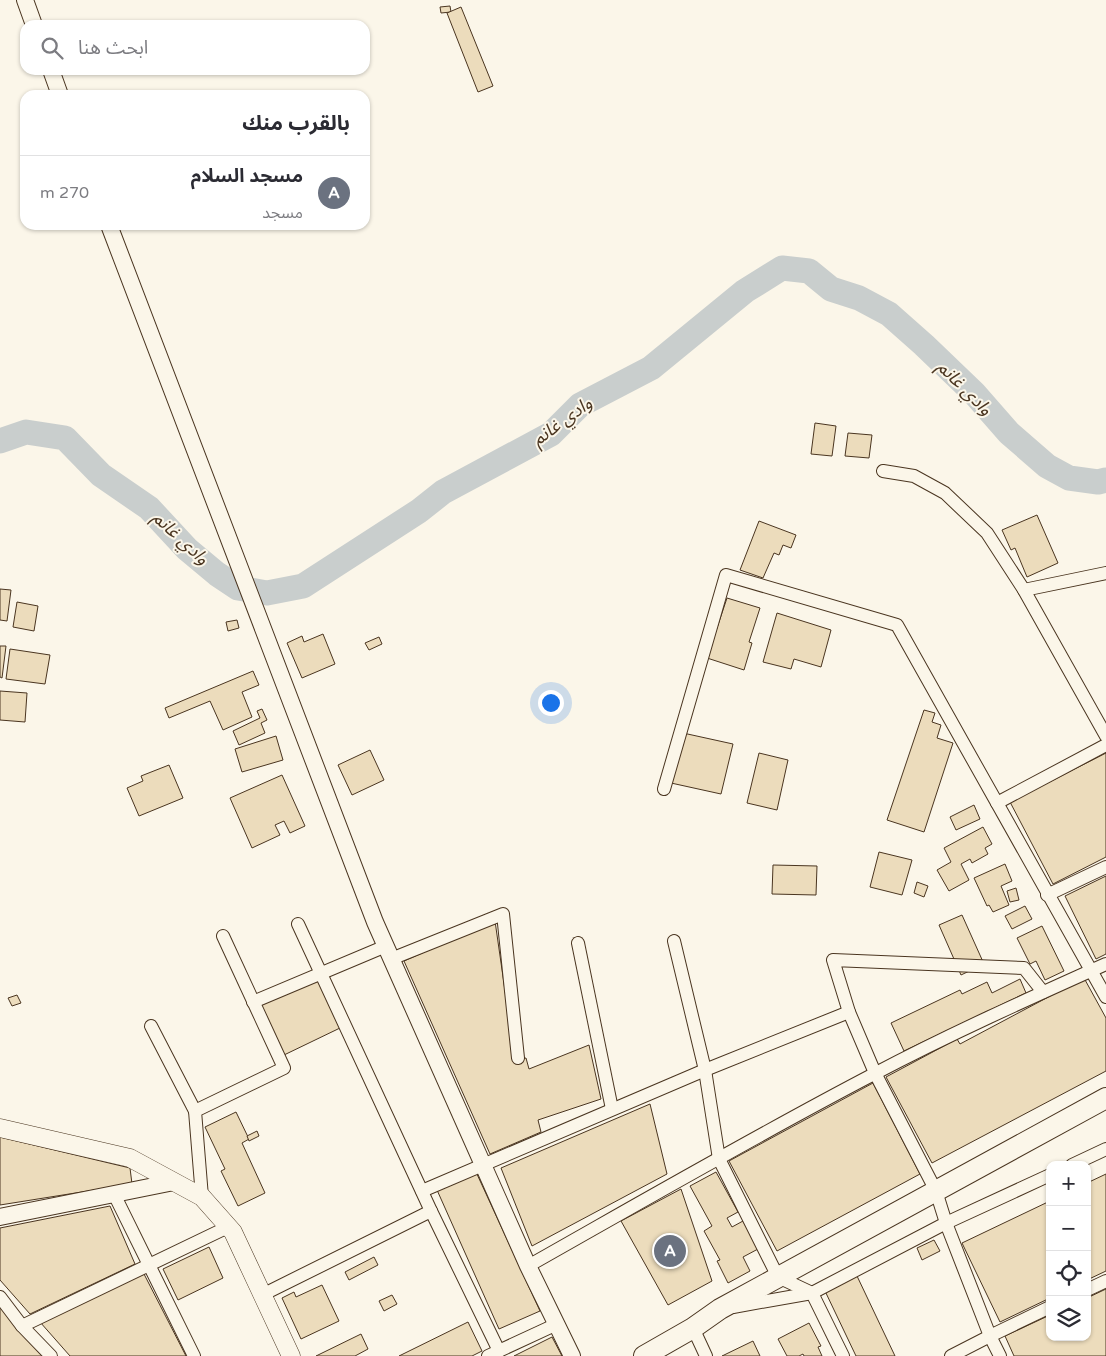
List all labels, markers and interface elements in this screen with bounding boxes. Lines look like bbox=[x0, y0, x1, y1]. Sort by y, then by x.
search box bbox=[20, 20, 370, 75]
icon: search bbox=[38, 34, 66, 62]
text: ابحث هنا bbox=[78, 37, 148, 59]
text: بالقرب منك bbox=[242, 111, 350, 136]
text: مسجد السلام bbox=[191, 165, 303, 187]
text: 270 m bbox=[40, 183, 89, 203]
text: A bbox=[328, 183, 340, 203]
text: مسجد bbox=[262, 203, 303, 223]
water label: وادي غانم bbox=[930, 355, 997, 422]
water label: وادي غانم bbox=[527, 392, 598, 453]
water label: وادي غانم bbox=[146, 506, 214, 572]
your location bbox=[538, 690, 564, 716]
map controls bbox=[1046, 1161, 1091, 1341]
button: + bbox=[1046, 1161, 1091, 1206]
button: − bbox=[1046, 1206, 1091, 1251]
pin: A bbox=[654, 1232, 686, 1270]
button: locate bbox=[1046, 1251, 1091, 1296]
button: layers bbox=[1046, 1296, 1091, 1341]

